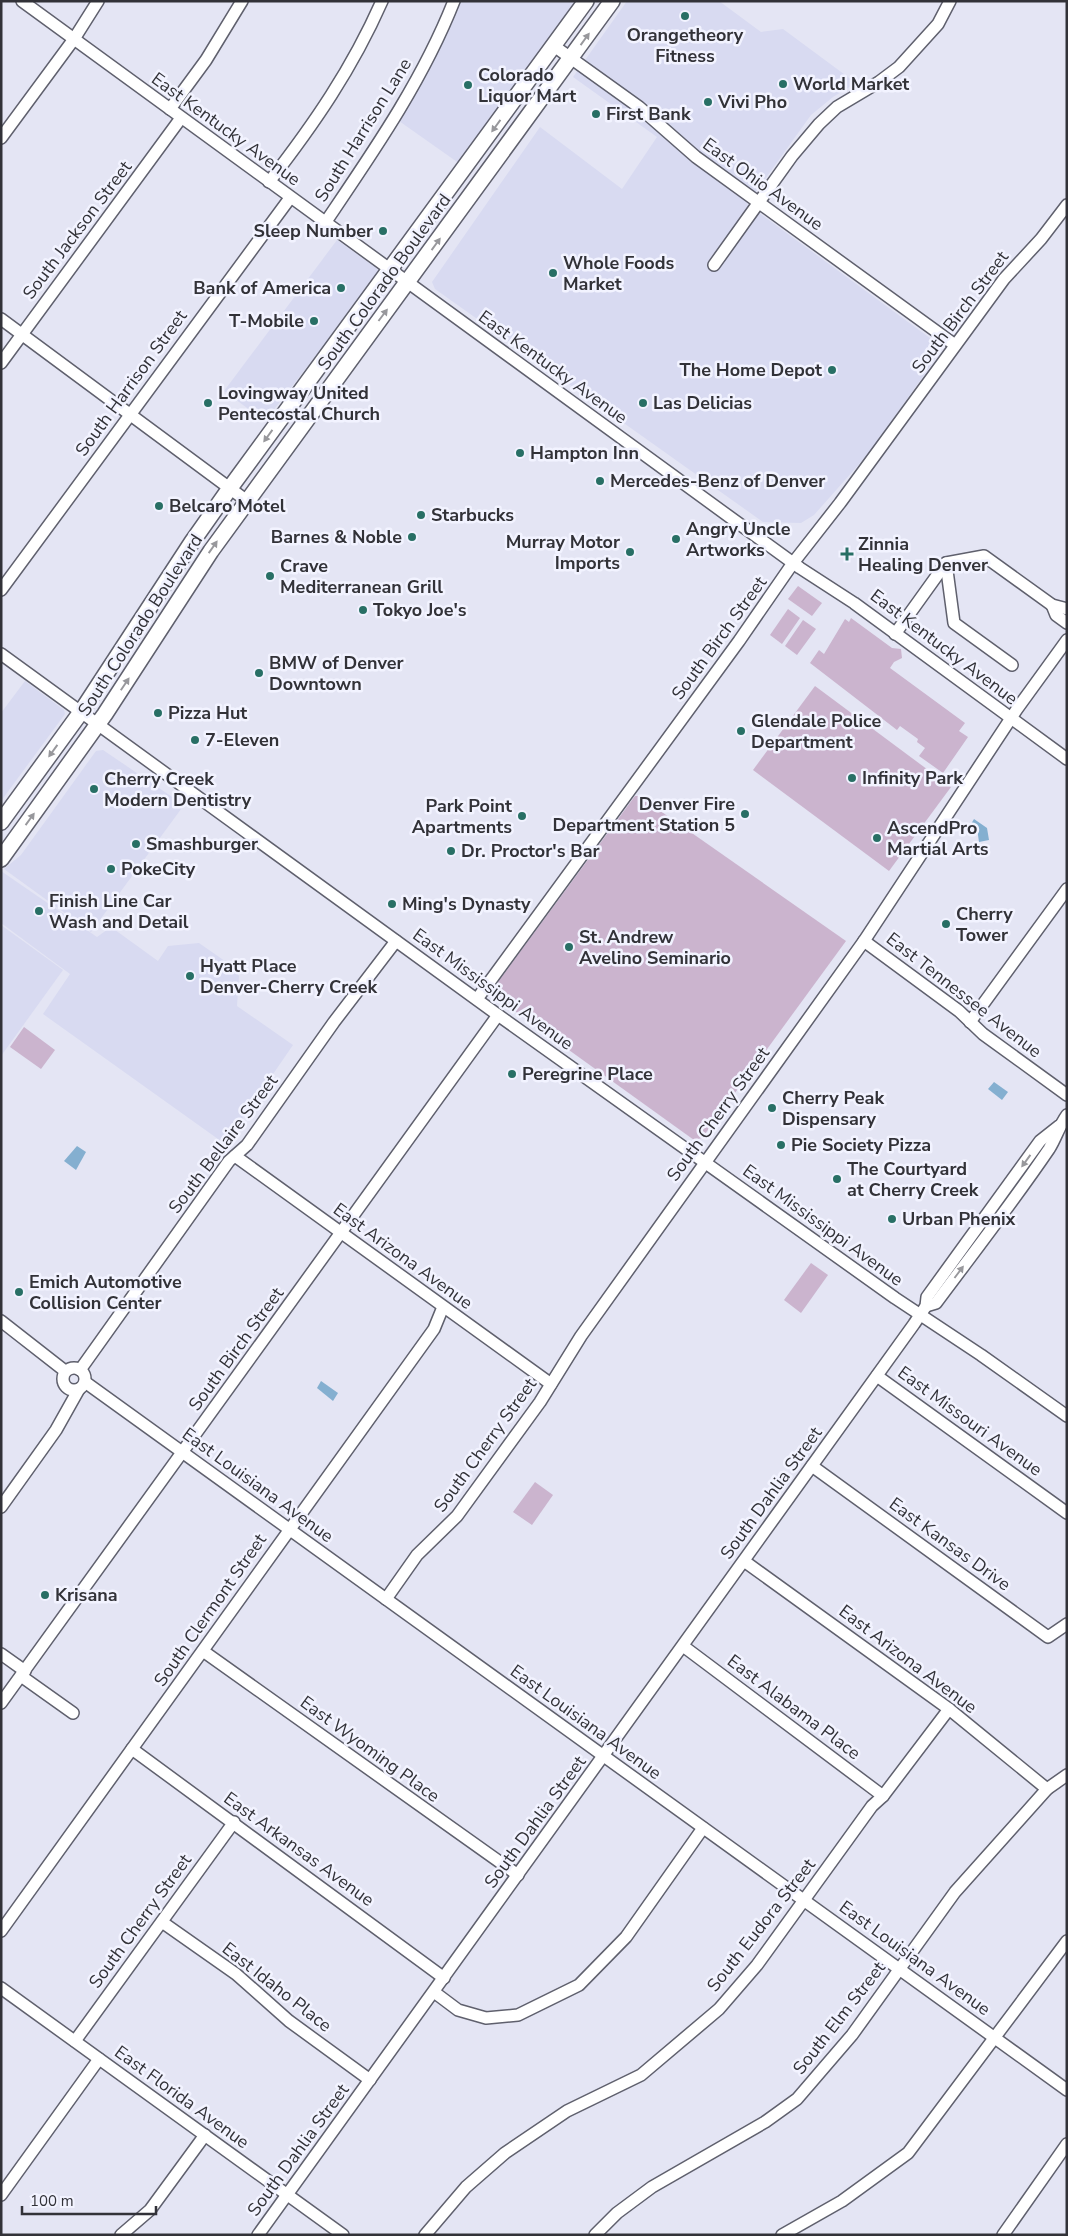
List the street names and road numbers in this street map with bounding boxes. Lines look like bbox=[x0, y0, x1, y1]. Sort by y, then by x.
street label: South Harrison Lane bbox=[309, 54, 417, 206]
street label: East Kentucky Avenue bbox=[147, 67, 305, 191]
street label: East Ohio Avenue bbox=[698, 132, 828, 236]
street label: South Jackson Street bbox=[17, 155, 137, 304]
street label: South Colorado Boulevard bbox=[312, 189, 456, 375]
street label: South Birch Street bbox=[906, 245, 1014, 378]
street label: South Harrison Street bbox=[70, 304, 193, 461]
street label: East Kentucky Avenue bbox=[474, 305, 632, 429]
street label: South Colorado Boulevard bbox=[72, 529, 208, 721]
street label: South Birch Street bbox=[666, 571, 772, 705]
street label: East Kentucky Avenue bbox=[865, 584, 1023, 710]
street label: East Mississippi Avenue bbox=[408, 923, 578, 1055]
street label: East Tennessee Avenue bbox=[881, 927, 1047, 1063]
street label: South Cherry Street bbox=[661, 1041, 775, 1186]
street label: South Bellaire Street bbox=[163, 1069, 284, 1218]
street label: East Mississippi Avenue bbox=[738, 1159, 908, 1291]
street label: East Arizona Avenue bbox=[328, 1197, 478, 1315]
street label: South Birch Street bbox=[183, 1282, 289, 1416]
street label: East Missouri Avenue bbox=[893, 1360, 1047, 1482]
street label: South Cherry Street bbox=[428, 1372, 542, 1517]
street label: South Dahlia Street bbox=[715, 1421, 828, 1564]
street label: East Louisiana Avenue bbox=[178, 1422, 338, 1548]
street label: East Kansas Drive bbox=[884, 1492, 1016, 1596]
street label: South Clermont Street bbox=[148, 1528, 272, 1691]
street label: East Arizona Avenue bbox=[834, 1599, 982, 1719]
street label: East Alabama Place bbox=[722, 1649, 866, 1765]
street label: East Louisiana Avenue bbox=[506, 1659, 666, 1785]
street label: East Wyoming Place bbox=[295, 1690, 445, 1808]
street label: South Dahlia Street bbox=[479, 1750, 592, 1893]
street label: East Arkansas Avenue bbox=[219, 1786, 379, 1912]
street label: South Cherry Street bbox=[83, 1848, 197, 1993]
street label: South Eudora Street bbox=[701, 1853, 821, 1997]
street label: East Louisiana Avenue bbox=[835, 1895, 995, 2021]
street label: East Idaho Place bbox=[217, 1937, 337, 2037]
street label: South Elm Street bbox=[787, 1956, 891, 2079]
street label: East Florida Avenue bbox=[110, 2040, 254, 2154]
street label: South Dahlia Street bbox=[242, 2078, 355, 2221]

